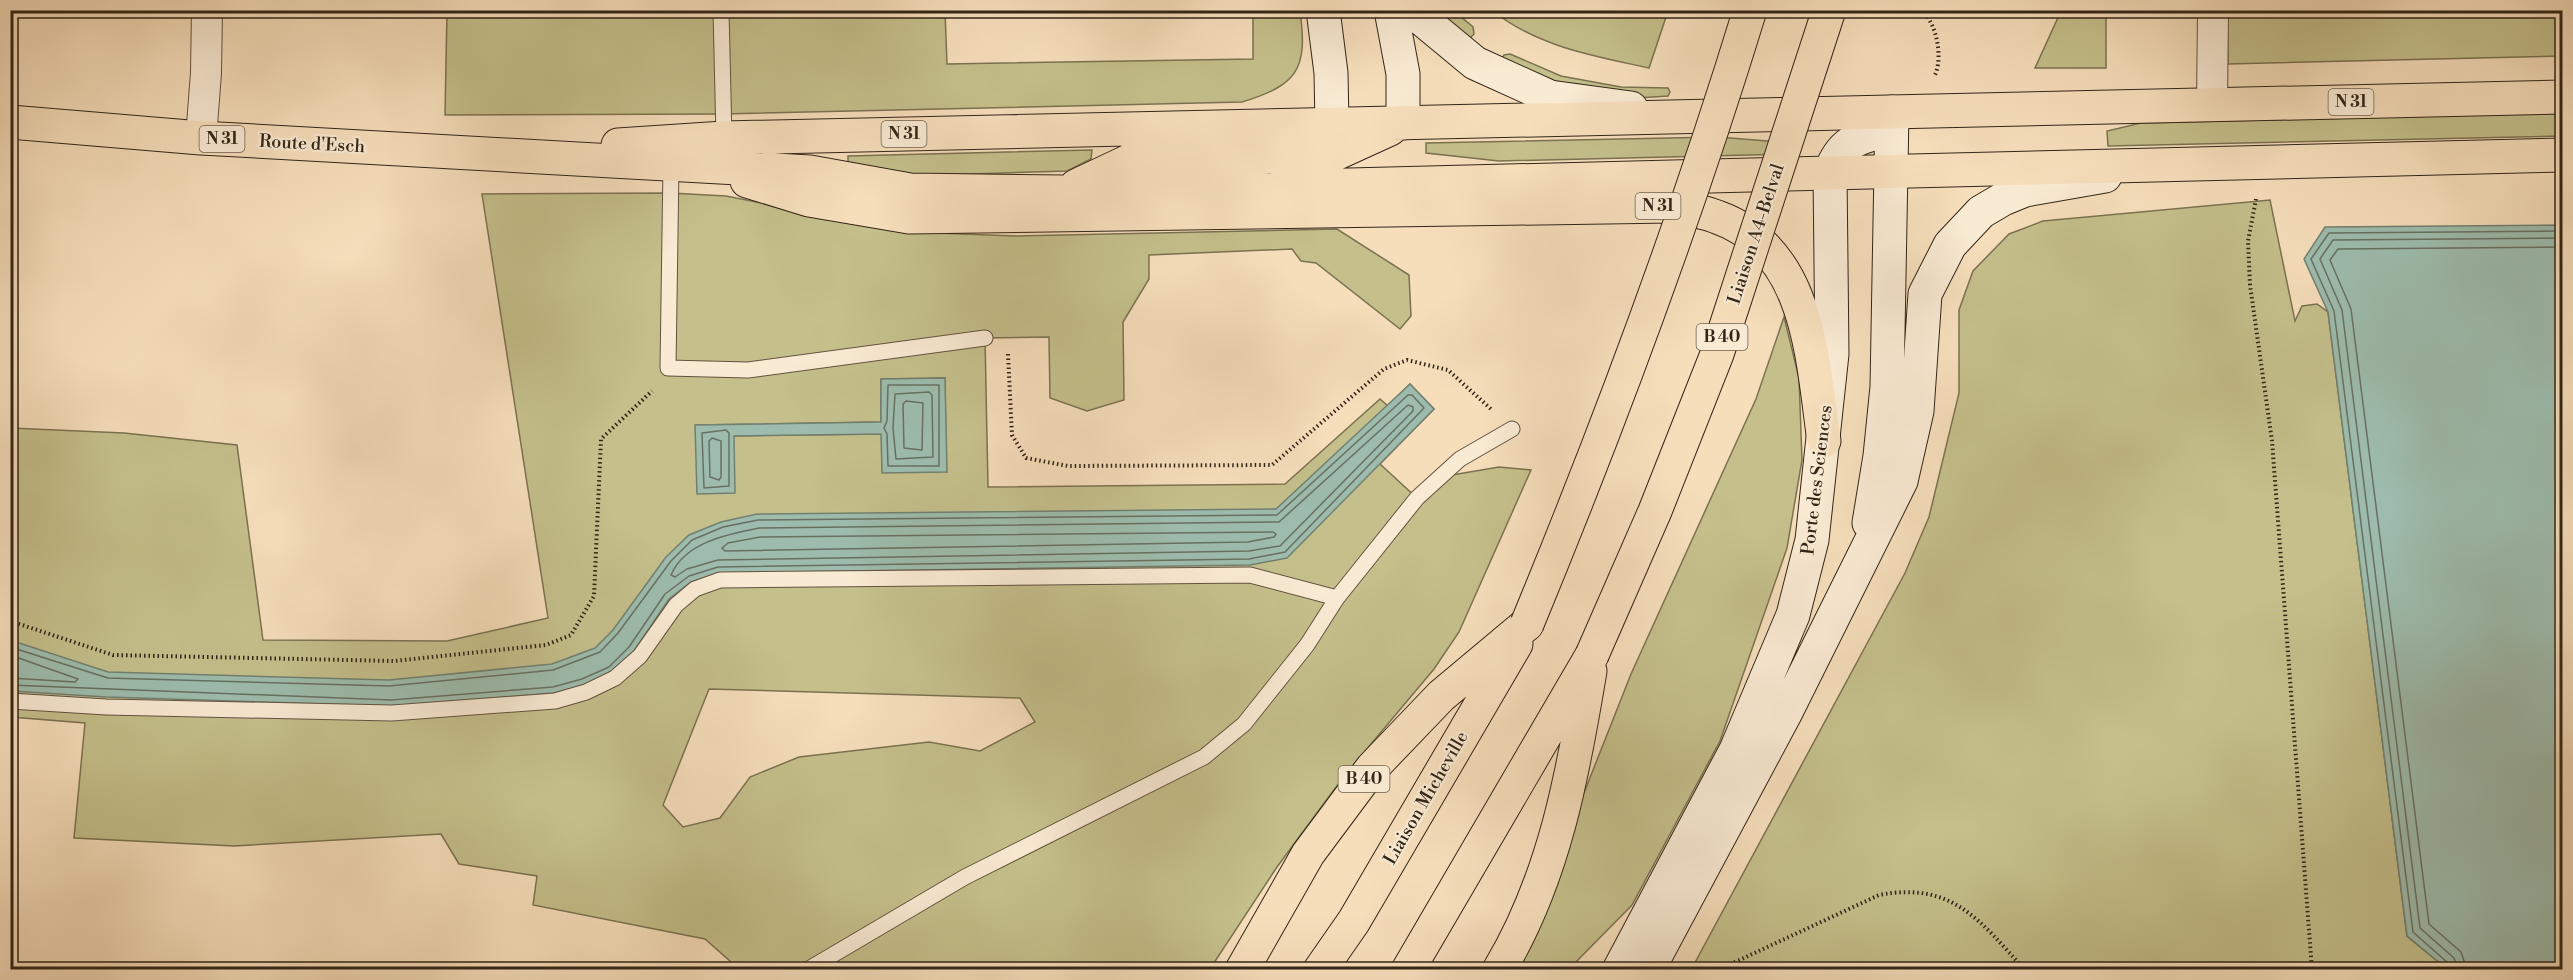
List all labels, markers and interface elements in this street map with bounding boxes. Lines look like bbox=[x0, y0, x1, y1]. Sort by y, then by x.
road number: N 31 bbox=[2328, 89, 2374, 115]
road number: N 31 bbox=[882, 121, 926, 147]
road number: N 31 bbox=[200, 126, 244, 152]
street label: Route d'Esch bbox=[258, 130, 366, 158]
street label: Liaison A4-Belval bbox=[1722, 160, 1790, 307]
road number: N 31 bbox=[1636, 193, 1680, 219]
road number: B 40 bbox=[1696, 324, 1748, 350]
street label: Porte des Sciences bbox=[1796, 404, 1838, 556]
street label: Liaison Micheville bbox=[1378, 727, 1474, 869]
road number: B 40 bbox=[1338, 766, 1390, 792]

